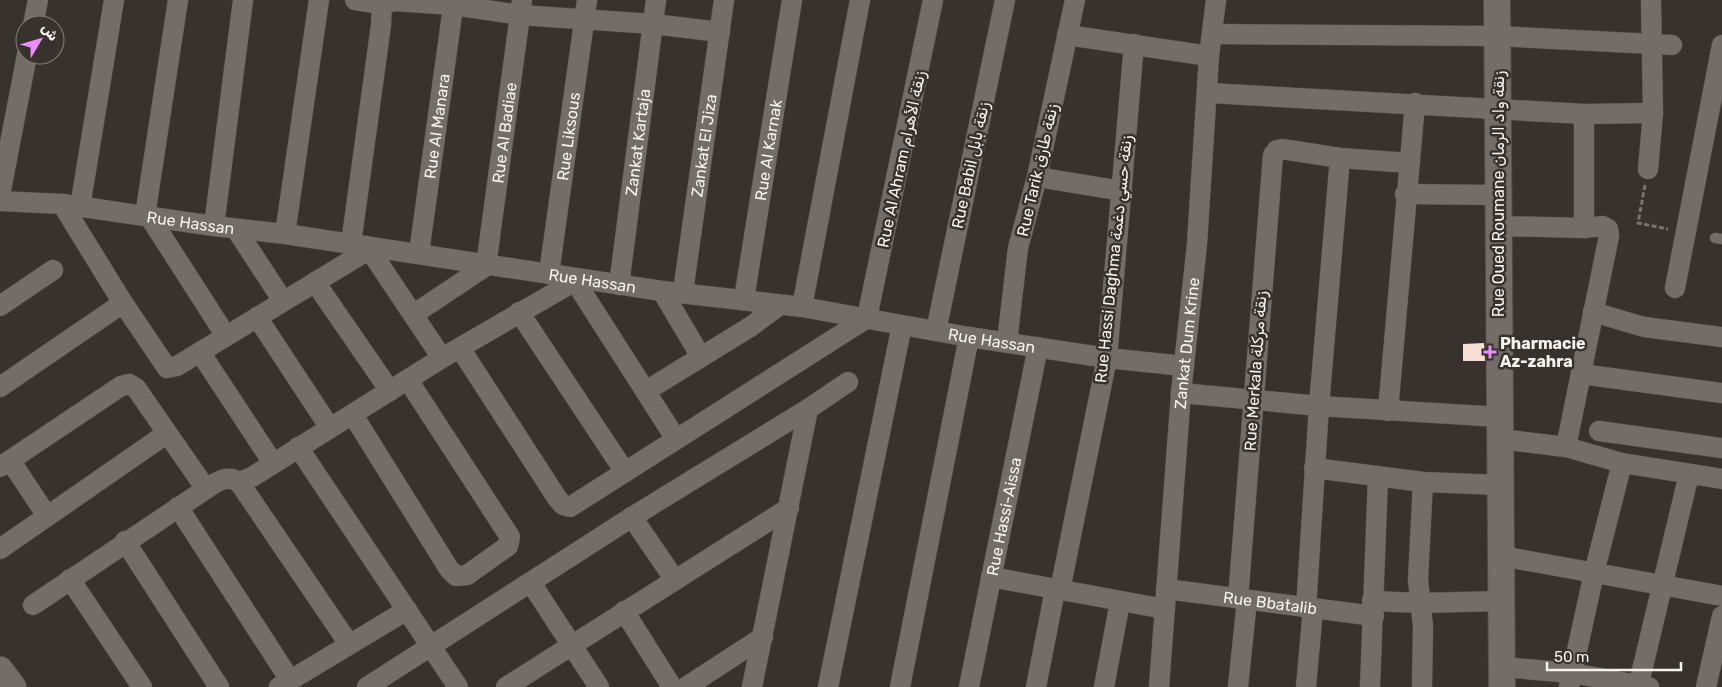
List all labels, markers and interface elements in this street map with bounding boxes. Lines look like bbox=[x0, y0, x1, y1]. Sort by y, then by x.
north arrow bbox=[15, 15, 65, 65]
text: ش bbox=[38, 20, 62, 45]
street label: Rue Al Ahram زنقة الأهرام bbox=[873, 69, 931, 249]
street label: Rue Oued Roumane زنقة واد الرمان bbox=[1489, 71, 1509, 317]
street label: Rue Al Manara bbox=[420, 72, 454, 180]
street label: Rue Al Badiae bbox=[488, 81, 521, 185]
street label: Zankat Kartaja bbox=[622, 88, 654, 197]
street label: Rue Liksous bbox=[553, 91, 584, 182]
street label: Zankat El Jiza bbox=[687, 93, 721, 198]
street label: Rue Al Karnak bbox=[751, 97, 786, 202]
street label: Rue Babil زنقة بابل bbox=[948, 100, 994, 230]
street label: Rue Tarik زنقة طارق bbox=[1013, 102, 1063, 239]
street label: Rue Hassi Daghma زنقة حسي دغمة bbox=[1091, 134, 1139, 384]
street label: Rue Hassan bbox=[146, 207, 235, 238]
street label: Rue Hassan bbox=[547, 265, 637, 297]
street label: Zankat Dum Krine bbox=[1171, 276, 1203, 410]
street label: Rue Merkala زنقة مركلة bbox=[1240, 290, 1272, 452]
street label: Rue Hassan bbox=[946, 324, 1037, 357]
place label: Pharmacie Az-zahra bbox=[1500, 334, 1586, 371]
marker: Pharmacie Az-zahra bbox=[1484, 346, 1496, 358]
street label: Rue Hassi-Aissa bbox=[983, 456, 1025, 578]
street label: Rue Bbatalib bbox=[1222, 588, 1318, 619]
scale bar bbox=[1547, 640, 1681, 672]
text: 50 m bbox=[1554, 648, 1589, 666]

